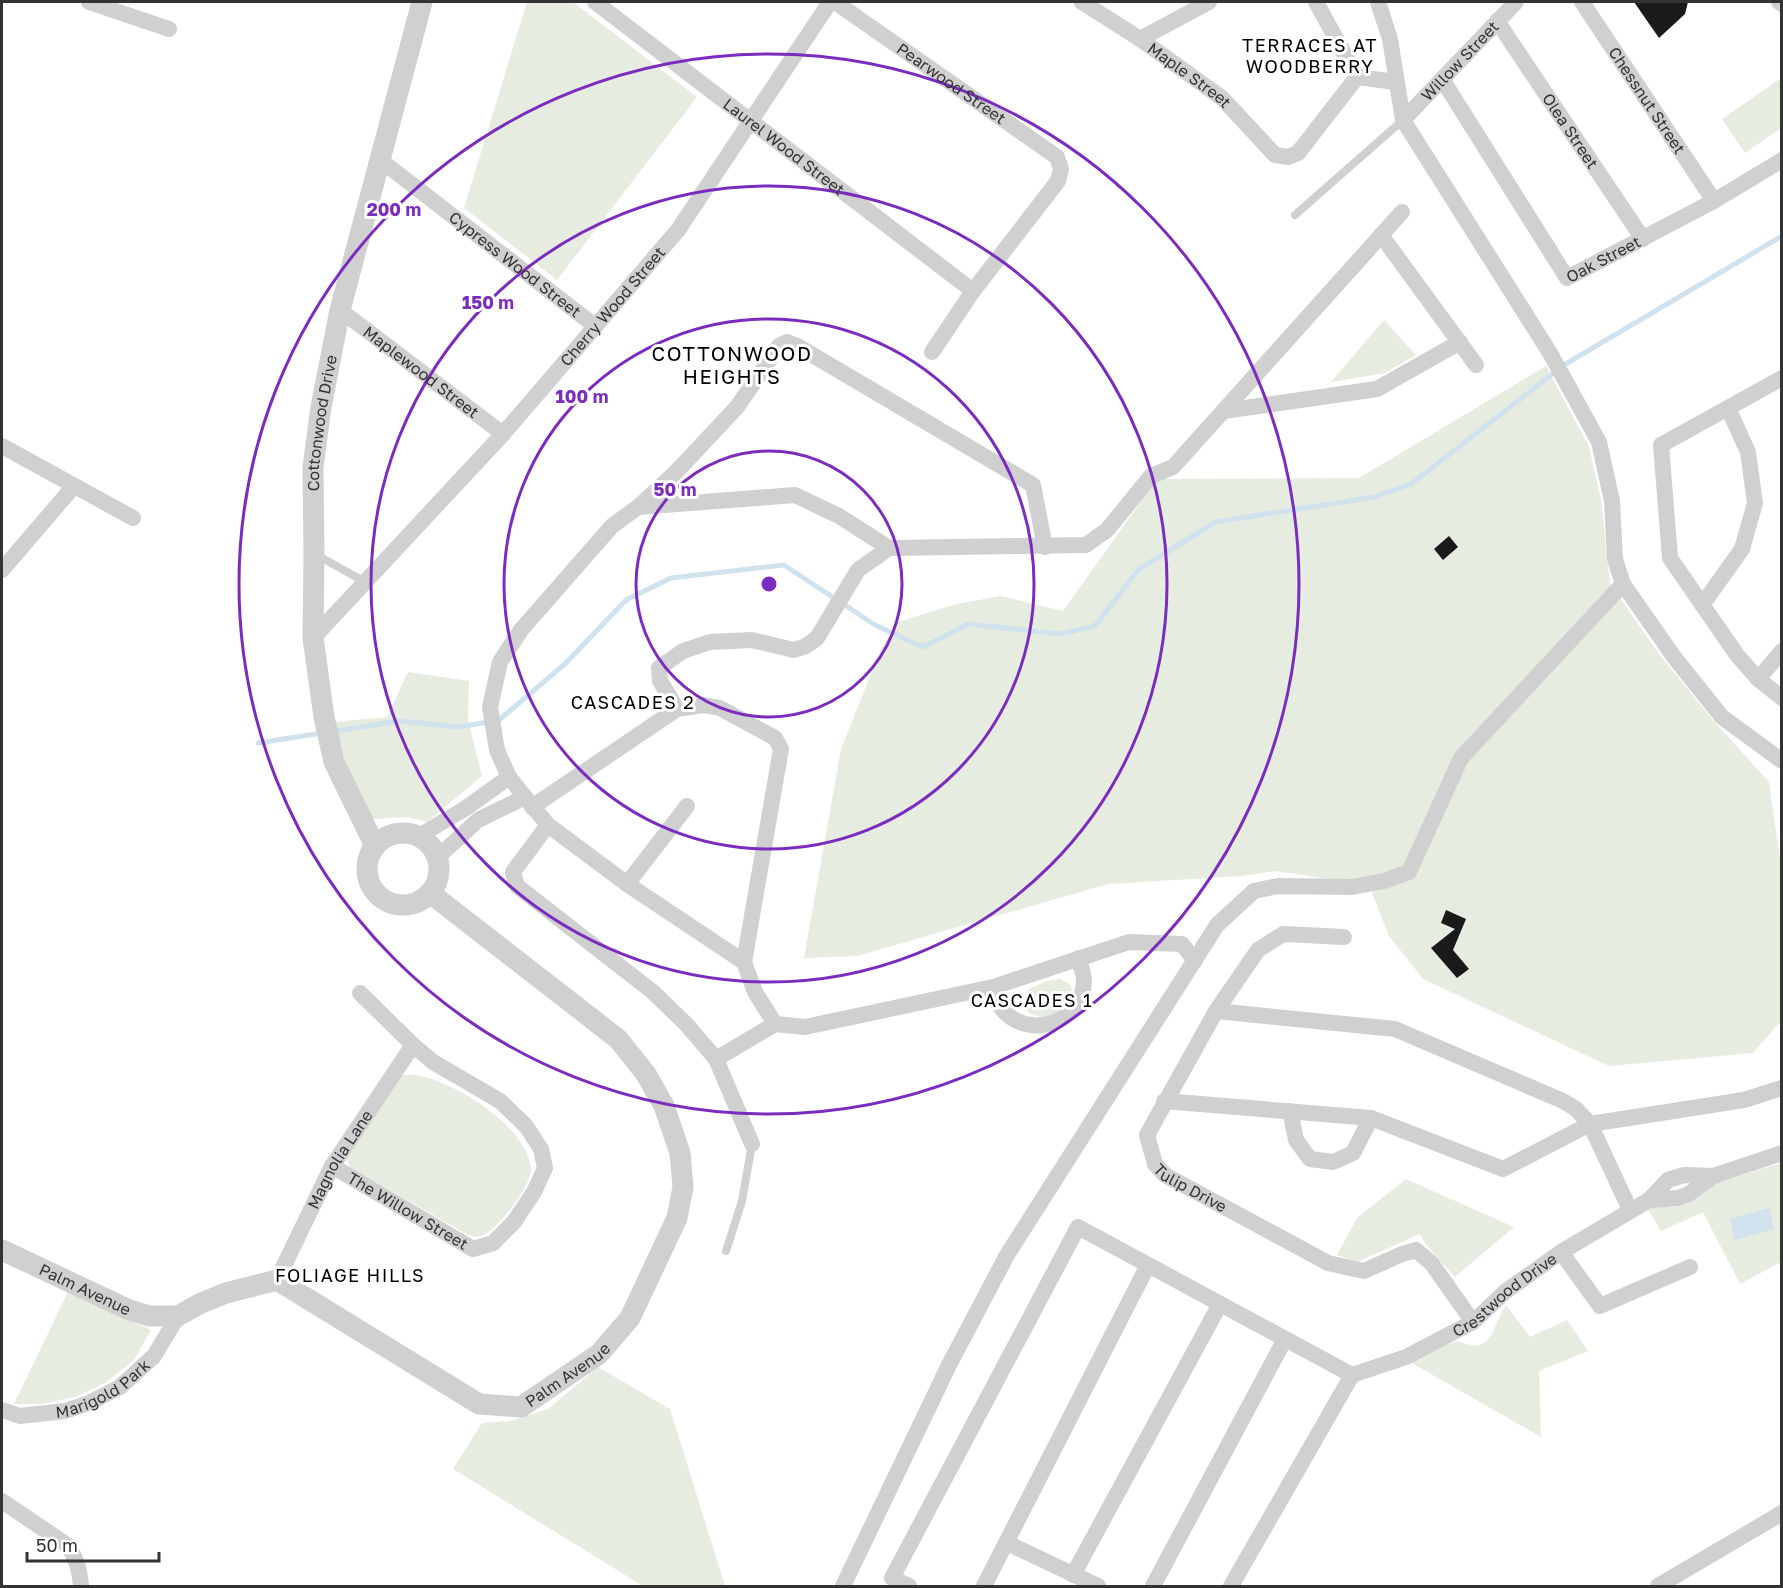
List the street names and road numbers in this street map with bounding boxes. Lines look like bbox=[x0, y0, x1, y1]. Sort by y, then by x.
street label: Willow Street bbox=[1417, 16, 1503, 105]
street label: Pearwood Street bbox=[893, 38, 1010, 128]
street label: Maple Street bbox=[1144, 38, 1236, 112]
street label: Chessnut Street bbox=[1605, 43, 1690, 158]
street label: Olea Street bbox=[1538, 89, 1603, 172]
street label: Laurel Wood Street bbox=[719, 94, 849, 199]
street label: Cypress Wood Street bbox=[445, 207, 585, 321]
street label: Oak Street bbox=[1563, 231, 1644, 287]
street label: Cherry Wood Street bbox=[556, 242, 669, 370]
street label: Maplewood Street bbox=[359, 321, 483, 422]
street label: Cottonwood Drive bbox=[303, 353, 341, 491]
street label: Magnolia Lane bbox=[303, 1106, 377, 1212]
street label: Tulip Drive bbox=[1149, 1159, 1230, 1217]
street label: The Willow Street bbox=[344, 1167, 472, 1254]
street label: Crestwood Drive bbox=[1449, 1248, 1560, 1341]
street label: Palm Avenue bbox=[36, 1259, 134, 1319]
street label: Palm Avenue bbox=[521, 1338, 614, 1411]
street label: Marigold Park bbox=[55, 1355, 154, 1422]

